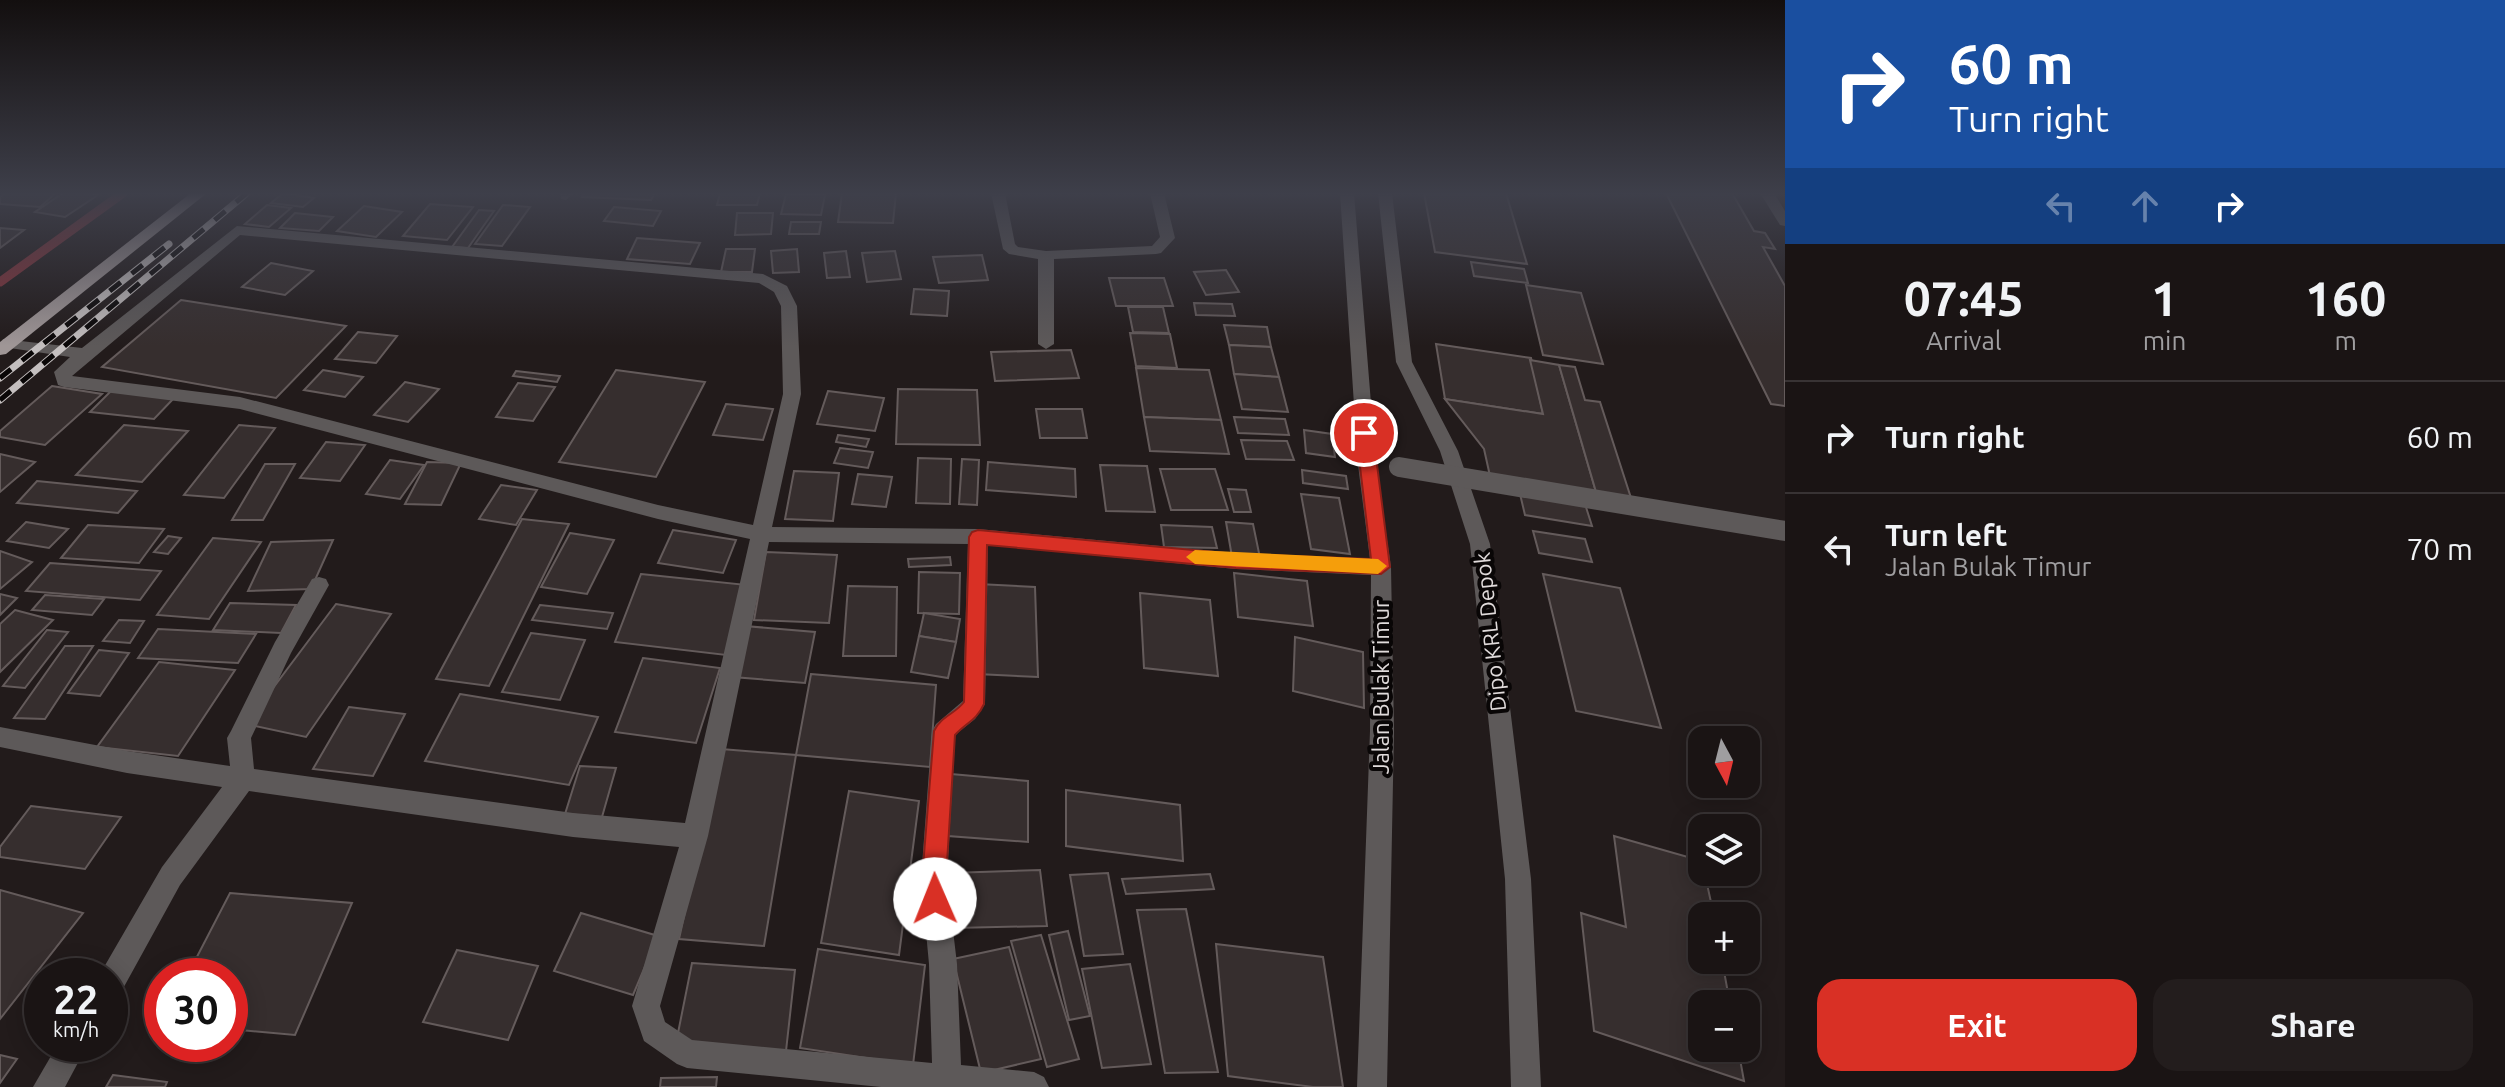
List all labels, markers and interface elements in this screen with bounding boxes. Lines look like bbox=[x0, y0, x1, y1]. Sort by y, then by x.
icon: right bbox=[1817, 32, 1921, 136]
text: 60 m bbox=[1949, 32, 2074, 95]
text: Turn right bbox=[1949, 98, 2109, 139]
icon: left bbox=[2039, 184, 2083, 228]
icon: ahead bbox=[2123, 184, 2167, 228]
icon: right bbox=[2207, 184, 2251, 228]
text: 07:45 bbox=[1904, 271, 2024, 325]
text: 1 bbox=[2151, 271, 2178, 325]
text: 160 bbox=[2305, 271, 2386, 325]
text: Arrival bbox=[1926, 326, 2002, 355]
text: min bbox=[2143, 326, 2186, 355]
text: m bbox=[2334, 326, 2357, 355]
pin bbox=[1330, 399, 1398, 467]
icon: arrive bbox=[1342, 411, 1386, 455]
icon: right bbox=[1817, 415, 1861, 459]
text: Turn right bbox=[1885, 420, 2025, 454]
text: 60 m bbox=[2406, 420, 2473, 454]
text: Turn left bbox=[1885, 518, 2007, 552]
icon: left bbox=[1817, 527, 1861, 571]
text: 70 m bbox=[2406, 532, 2473, 566]
street label: Dipo KRL Depok bbox=[1469, 551, 1510, 713]
text: Jalan Bulak Timur bbox=[1885, 552, 2091, 581]
street label: Jalan Bulak Timur bbox=[1368, 599, 1393, 774]
north arrow bbox=[1688, 726, 1760, 798]
map controls bbox=[1688, 726, 1760, 1062]
button: layers bbox=[1688, 814, 1760, 886]
position arrow bbox=[893, 857, 977, 941]
button: + bbox=[1688, 902, 1760, 974]
speed limit sign: 30 bbox=[144, 958, 248, 1062]
text: 22 bbox=[53, 977, 99, 1022]
button: Exit bbox=[1817, 979, 2137, 1071]
button: Share bbox=[2153, 979, 2473, 1071]
button: − bbox=[1688, 990, 1760, 1062]
text: km/h bbox=[53, 1018, 99, 1041]

